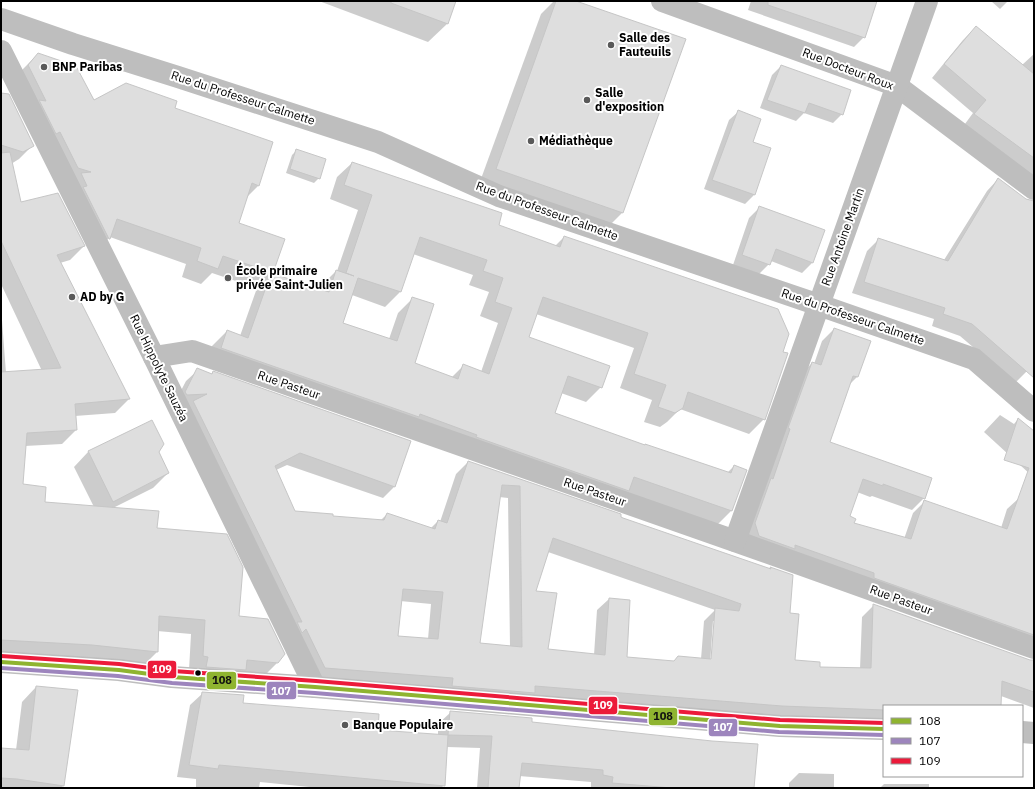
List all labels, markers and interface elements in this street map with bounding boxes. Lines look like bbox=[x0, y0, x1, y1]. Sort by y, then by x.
place label: Salle des Fauteuils bbox=[619, 30, 671, 59]
marker: Salle des Fauteuils bbox=[606, 40, 616, 50]
street label: Rue Docteur Roux bbox=[800, 44, 896, 93]
place label: BNP Paribas bbox=[52, 59, 122, 74]
marker: BNP Paribas bbox=[39, 62, 49, 72]
street label: Rue du Professeur Calmette bbox=[169, 67, 317, 128]
place label: Salle d'exposition bbox=[595, 85, 664, 114]
marker: Salle d'exposition bbox=[582, 95, 592, 105]
place label: Médiathèque bbox=[539, 133, 613, 148]
marker: Médiathèque bbox=[526, 136, 536, 146]
street label: Rue du Professeur Calmette bbox=[474, 178, 621, 243]
street label: Rue Antoine Martin bbox=[818, 186, 867, 288]
place label: École primaire privée Saint-Julien bbox=[236, 262, 343, 292]
marker: École primaire privée Saint-Julien bbox=[223, 273, 233, 283]
street label: Rue du Professeur Calmette bbox=[780, 285, 927, 348]
place label: AD by G bbox=[80, 289, 124, 304]
marker: AD by G bbox=[67, 292, 77, 302]
street label: Rue Hippolyte Sauzéa bbox=[127, 312, 192, 424]
street label: Rue Pasteur bbox=[256, 367, 323, 402]
street label: Rue Pasteur bbox=[562, 474, 629, 509]
street label: Rue Pasteur bbox=[868, 581, 935, 618]
line badge: 109 bbox=[147, 660, 177, 679]
text: 109 bbox=[152, 662, 172, 676]
unlabelled marker bbox=[193, 668, 203, 678]
line badge: 108 bbox=[206, 671, 237, 690]
text: 108 bbox=[212, 673, 232, 687]
line badge: 107 bbox=[266, 681, 297, 700]
text: 107 bbox=[271, 684, 291, 698]
line badge: 109 bbox=[588, 696, 618, 715]
text: 109 bbox=[593, 698, 613, 712]
legend bbox=[883, 705, 1023, 777]
line badge: 108 bbox=[648, 707, 678, 726]
text: 108 bbox=[653, 709, 673, 723]
text: 108 bbox=[919, 713, 941, 728]
place label: Banque Populaire bbox=[353, 717, 454, 732]
line badge: 107 bbox=[708, 718, 738, 737]
marker: Banque Populaire bbox=[340, 720, 350, 730]
text: 107 bbox=[713, 720, 733, 734]
text: 107 bbox=[919, 733, 941, 748]
text: 109 bbox=[919, 753, 941, 768]

